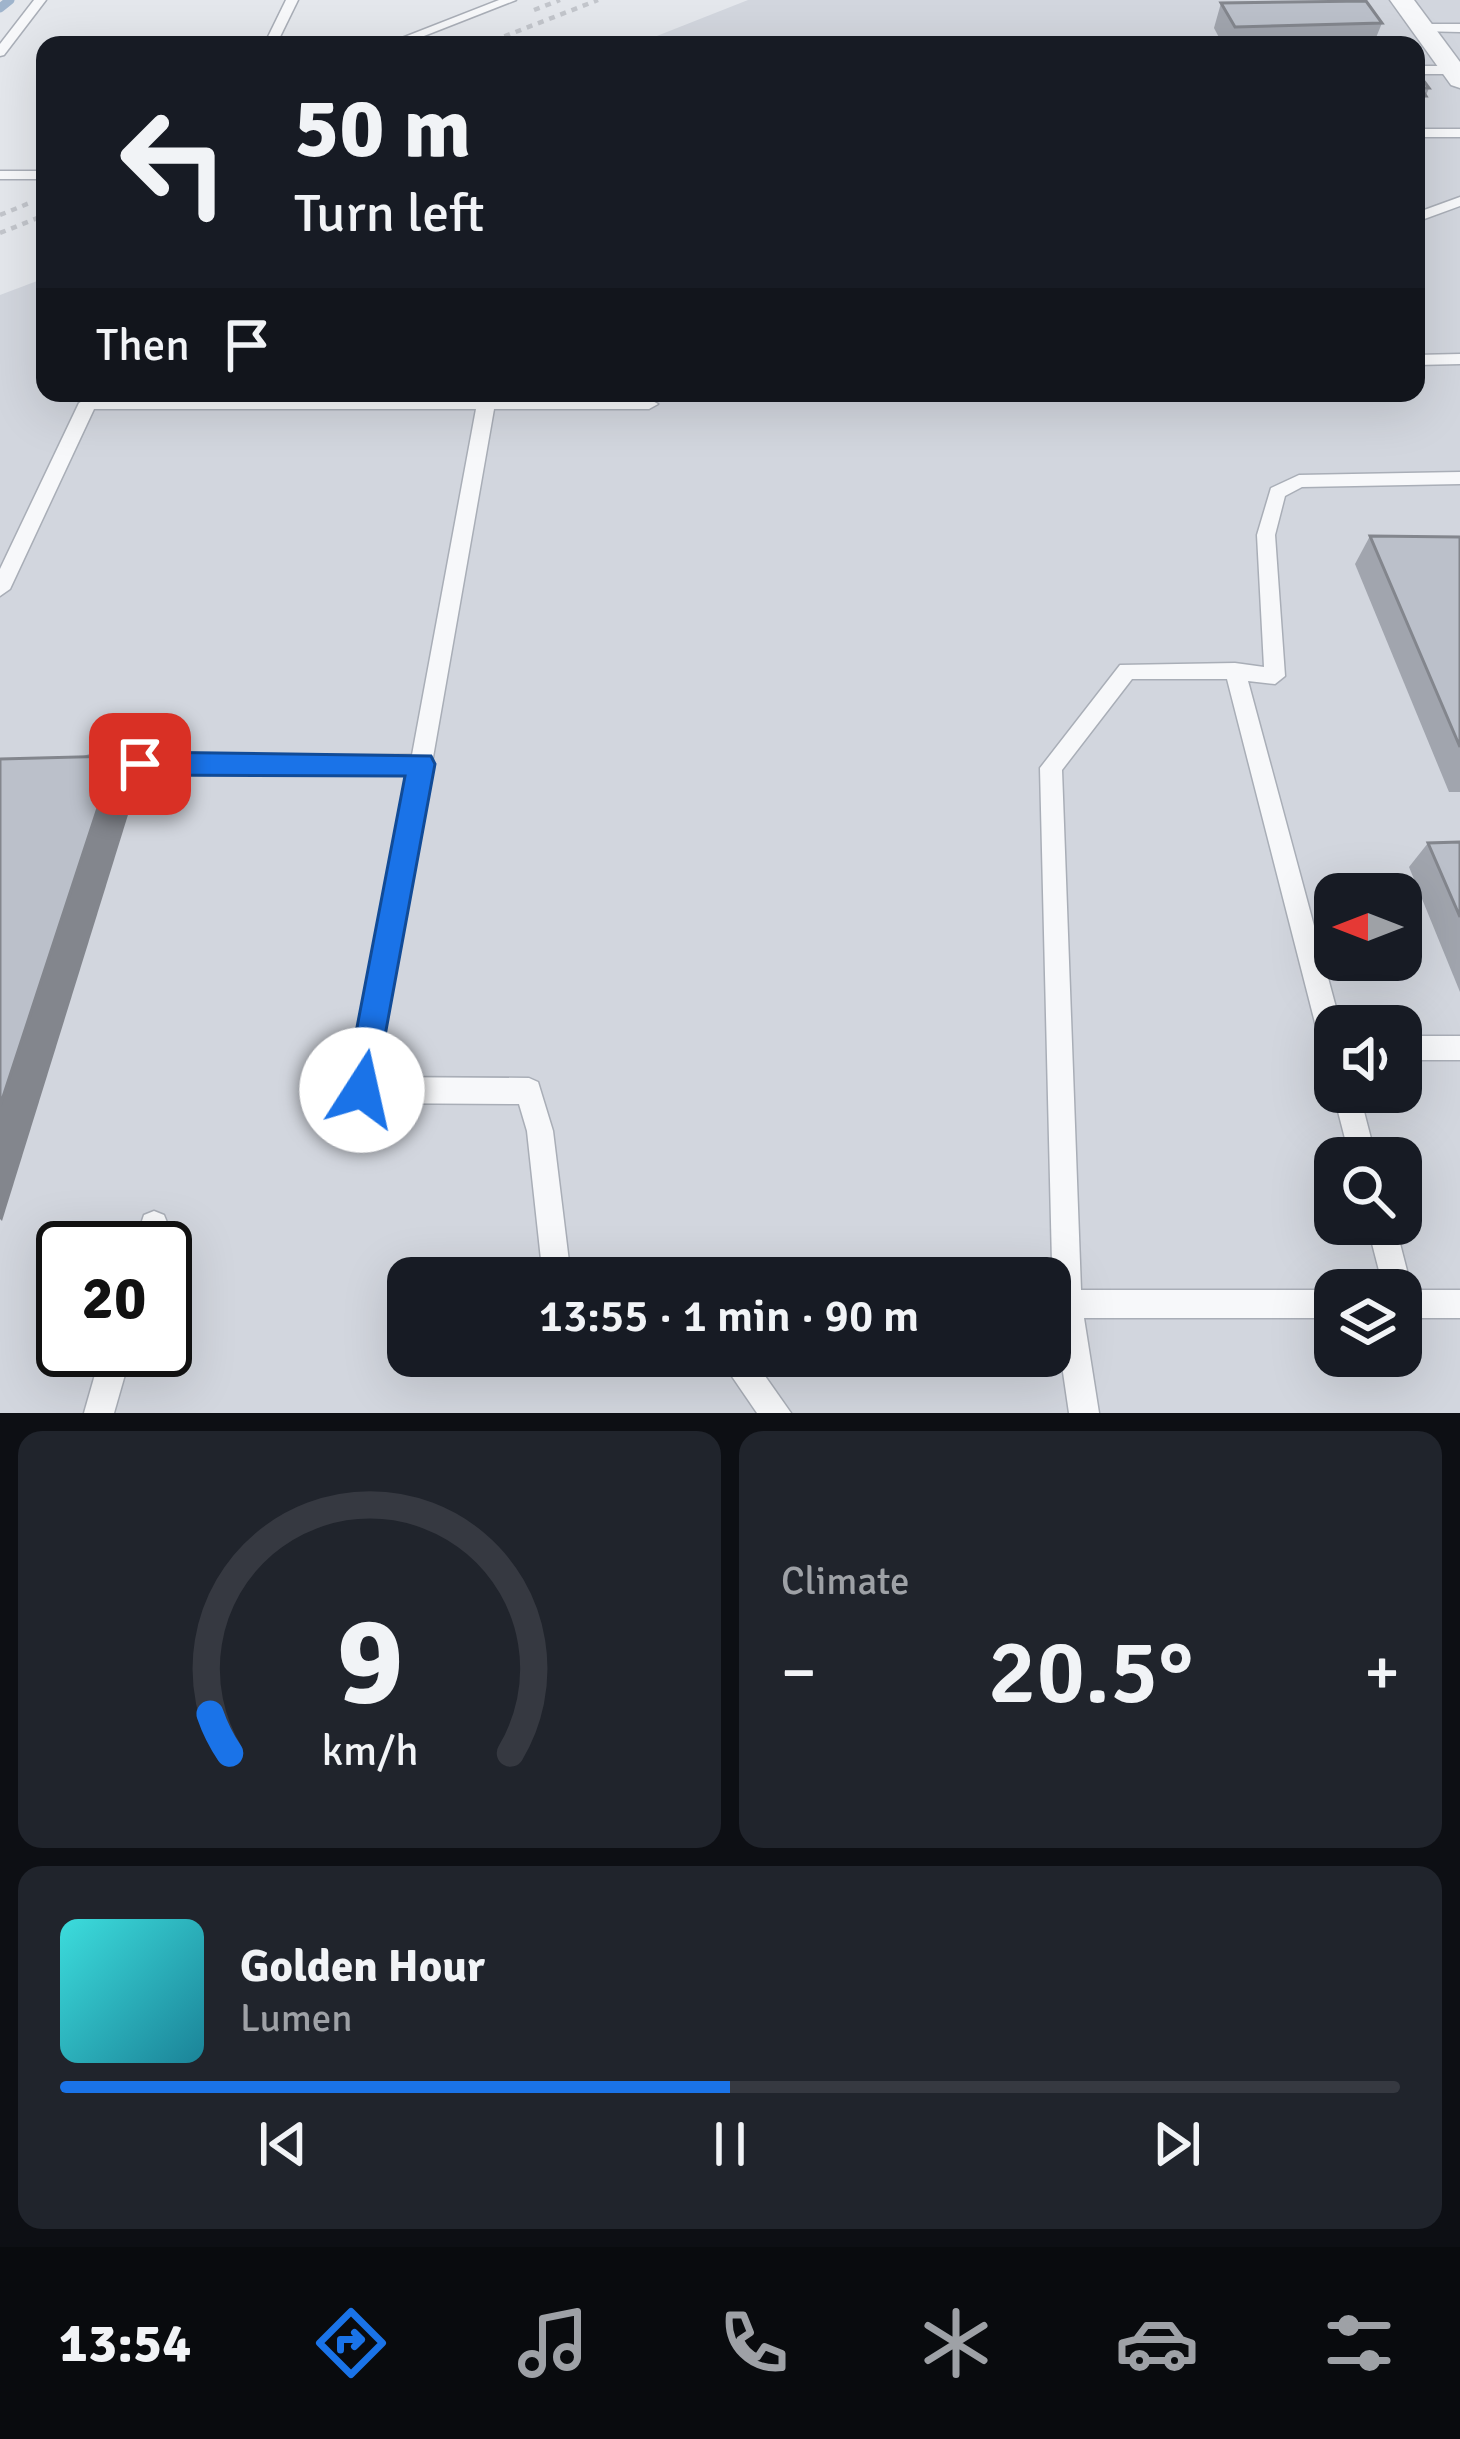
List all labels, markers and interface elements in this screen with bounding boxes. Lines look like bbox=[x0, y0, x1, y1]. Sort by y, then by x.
text: 50 m bbox=[294, 77, 471, 181]
icon: left bbox=[96, 84, 252, 240]
text: Turn left bbox=[294, 180, 484, 247]
icon: arrive bbox=[214, 312, 280, 378]
text: Then bbox=[96, 318, 190, 373]
pin bbox=[89, 713, 191, 815]
icon: arrive bbox=[107, 731, 173, 797]
north arrow bbox=[1314, 873, 1422, 981]
map controls bbox=[1314, 873, 1422, 1377]
button: sound bbox=[1314, 1005, 1422, 1113]
position arrow bbox=[299, 1027, 425, 1153]
button: search bbox=[1314, 1137, 1422, 1245]
speed limit sign: 20 bbox=[36, 1221, 192, 1377]
button: layers bbox=[1314, 1269, 1422, 1377]
text: 13:55 · 1 min · 90 m bbox=[539, 1289, 919, 1344]
text: Climate bbox=[781, 1557, 910, 1605]
text: 9 bbox=[336, 1585, 403, 1738]
text: 20.5° bbox=[988, 1617, 1193, 1728]
text: − bbox=[781, 1632, 817, 1713]
text: + bbox=[1364, 1632, 1400, 1713]
text: km/h bbox=[321, 1724, 418, 1777]
text: Golden Hour bbox=[240, 1939, 485, 1994]
text: Lumen bbox=[240, 1994, 353, 2042]
icon: previous bbox=[250, 2111, 316, 2177]
icon: pause bbox=[697, 2111, 763, 2177]
icon: next bbox=[1144, 2111, 1210, 2177]
icon: directions bbox=[309, 2301, 393, 2385]
icon: music bbox=[511, 2301, 595, 2385]
icon: phone bbox=[712, 2301, 796, 2385]
icon: climate bbox=[914, 2301, 998, 2385]
icon: car bbox=[1115, 2301, 1199, 2385]
icon: filters bbox=[1317, 2301, 1401, 2385]
text: 13:54 bbox=[59, 2310, 191, 2377]

